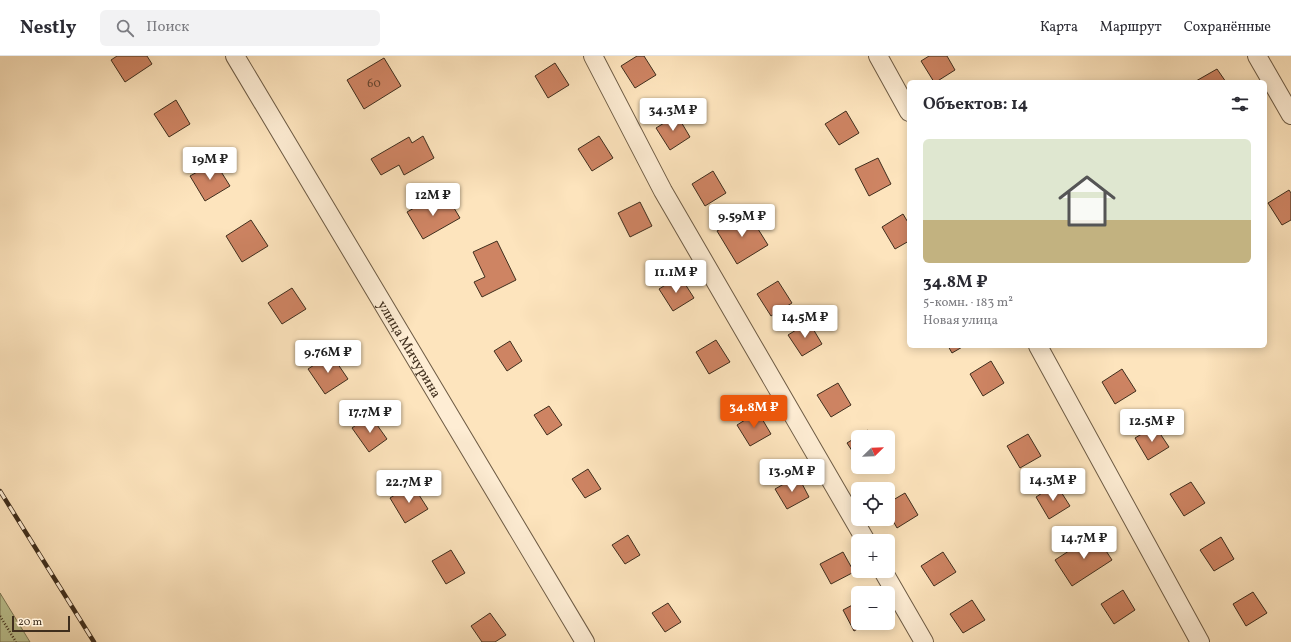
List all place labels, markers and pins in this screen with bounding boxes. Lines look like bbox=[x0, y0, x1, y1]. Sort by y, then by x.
pin: 34.3M ₽ bbox=[636, 98, 710, 132]
pin: 19M ₽ bbox=[182, 147, 238, 181]
pin: 12M ₽ bbox=[405, 183, 461, 217]
pin: 9.59M ₽ bbox=[705, 204, 779, 238]
pin: 11.1M ₽ bbox=[639, 260, 713, 294]
pin: 14.5M ₽ bbox=[768, 305, 842, 339]
pin: 9.76M ₽ bbox=[291, 340, 365, 374]
pin: 34.8M ₽ bbox=[717, 395, 791, 429]
pin: 17.7M ₽ bbox=[333, 400, 407, 434]
pin: 12.5M ₽ bbox=[1115, 409, 1189, 443]
pin: 13.9M ₽ bbox=[755, 459, 829, 493]
pin: 14.3M ₽ bbox=[1016, 468, 1090, 502]
pin: 22.7M ₽ bbox=[372, 470, 446, 504]
pin: 14.7M ₽ bbox=[1047, 526, 1121, 560]

